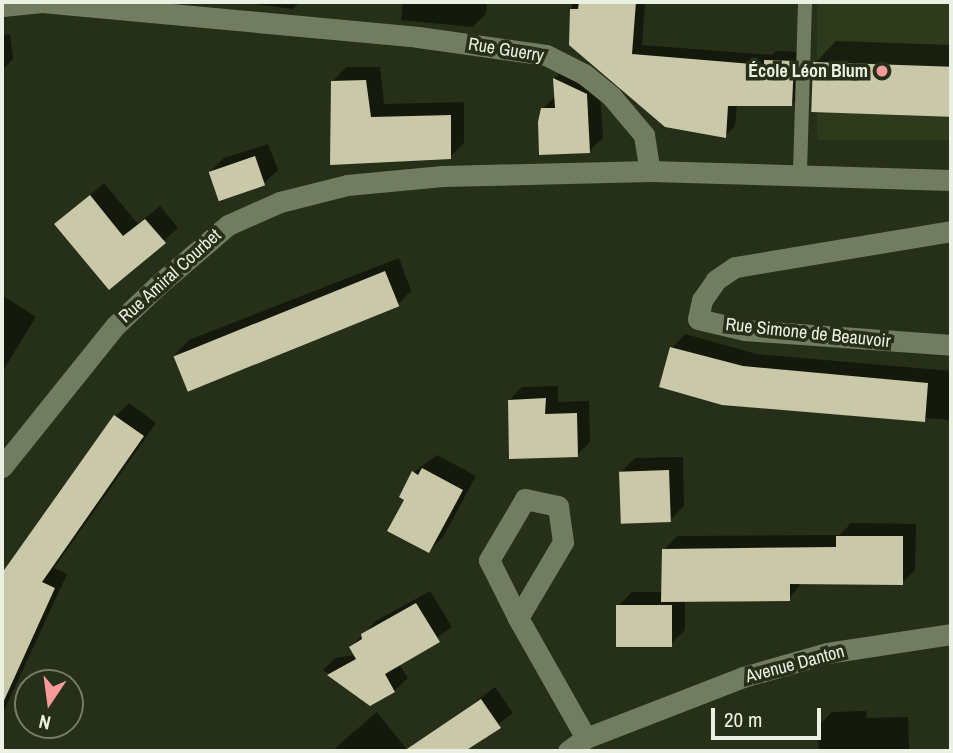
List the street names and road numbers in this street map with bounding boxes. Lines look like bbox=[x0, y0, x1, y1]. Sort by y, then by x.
street label: Rue Guerry bbox=[467, 33, 545, 67]
street label: Rue Amiral Courbet bbox=[114, 224, 226, 328]
street label: Rue Simone de Beauvoir bbox=[724, 314, 892, 352]
street label: Avenue Danton bbox=[743, 640, 847, 688]

